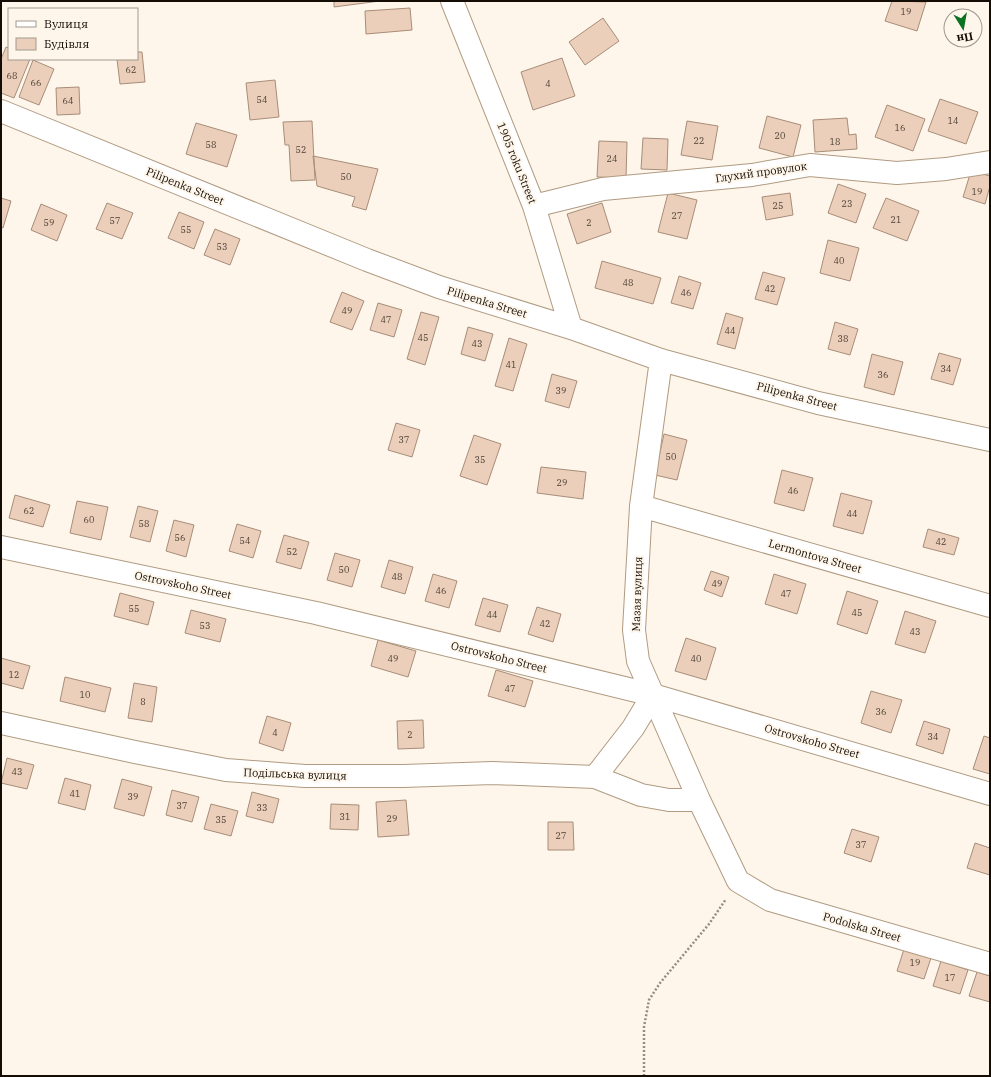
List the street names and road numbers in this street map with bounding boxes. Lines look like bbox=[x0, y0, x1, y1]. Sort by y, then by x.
street label: 1905 roku Street bbox=[494, 120, 540, 206]
street label: Глухий провулок bbox=[714, 159, 808, 185]
street label: Pilipenka Street bbox=[144, 164, 226, 208]
street label: Pilipenka Street bbox=[445, 283, 529, 321]
street label: Pilipenka Street bbox=[755, 379, 839, 414]
street label: Lermontova Street bbox=[767, 536, 863, 576]
street label: Мазая вулиця bbox=[629, 556, 645, 632]
street label: Ostrovskoho Street bbox=[133, 568, 233, 602]
street label: Ostrovskoho Street bbox=[450, 638, 548, 676]
street label: Ostrovskoho Street bbox=[763, 721, 861, 761]
street label: Подільська вулиця bbox=[243, 765, 347, 783]
street label: Podolska Street bbox=[821, 909, 903, 945]

